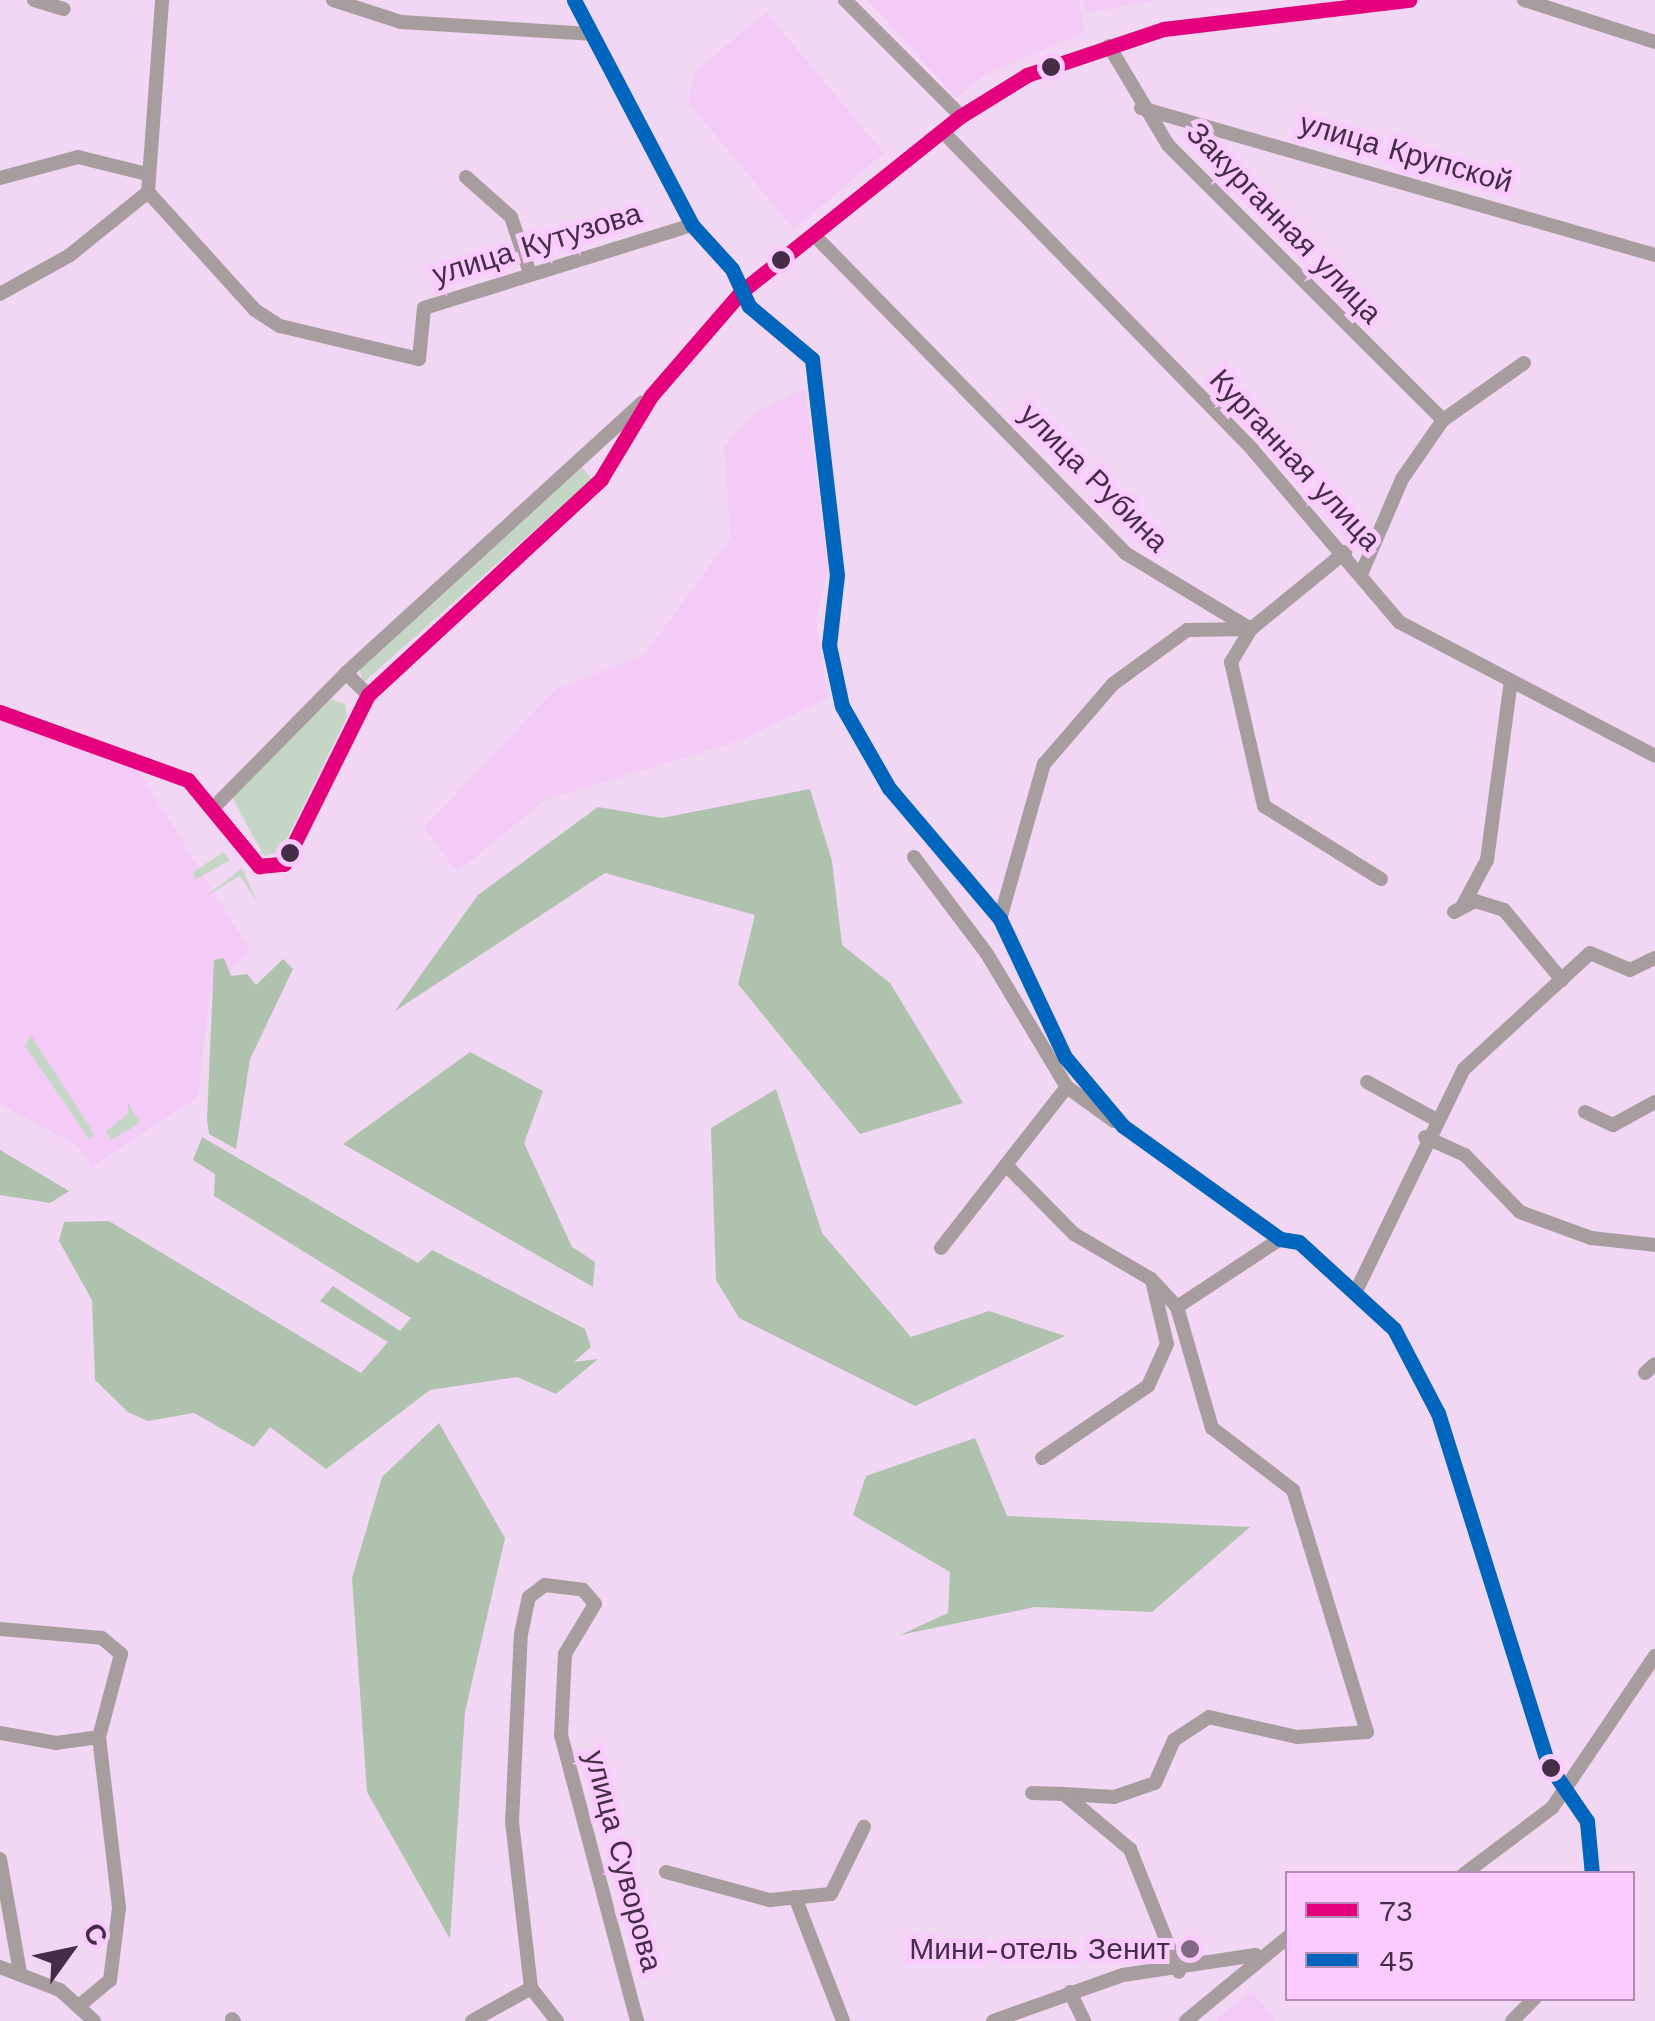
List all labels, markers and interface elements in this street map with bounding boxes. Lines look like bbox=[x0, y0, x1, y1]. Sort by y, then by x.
unlabelled marker bbox=[1041, 57, 1061, 77]
street label: улица Крупской bbox=[1295, 105, 1517, 201]
street label: Закурганная улица bbox=[1179, 115, 1389, 331]
street label: улица Кутузова bbox=[428, 195, 646, 293]
unlabelled marker bbox=[771, 250, 791, 270]
street label: Курганная улица bbox=[1202, 362, 1388, 558]
street label: улица Рубина bbox=[1012, 396, 1176, 560]
unlabelled marker bbox=[280, 843, 300, 863]
street label: улица Суворова bbox=[576, 1747, 670, 1975]
unlabelled marker bbox=[1541, 1758, 1561, 1778]
legend bbox=[1285, 1871, 1635, 2001]
text: 73 bbox=[1379, 1893, 1413, 1928]
north arrow bbox=[20, 1901, 120, 2001]
text: С bbox=[76, 1917, 115, 1952]
place label: Мини-отель Зенит bbox=[909, 1931, 1170, 1967]
marker: Мини-отель Зенит bbox=[1179, 1938, 1201, 1960]
text: 45 bbox=[1379, 1943, 1415, 1978]

